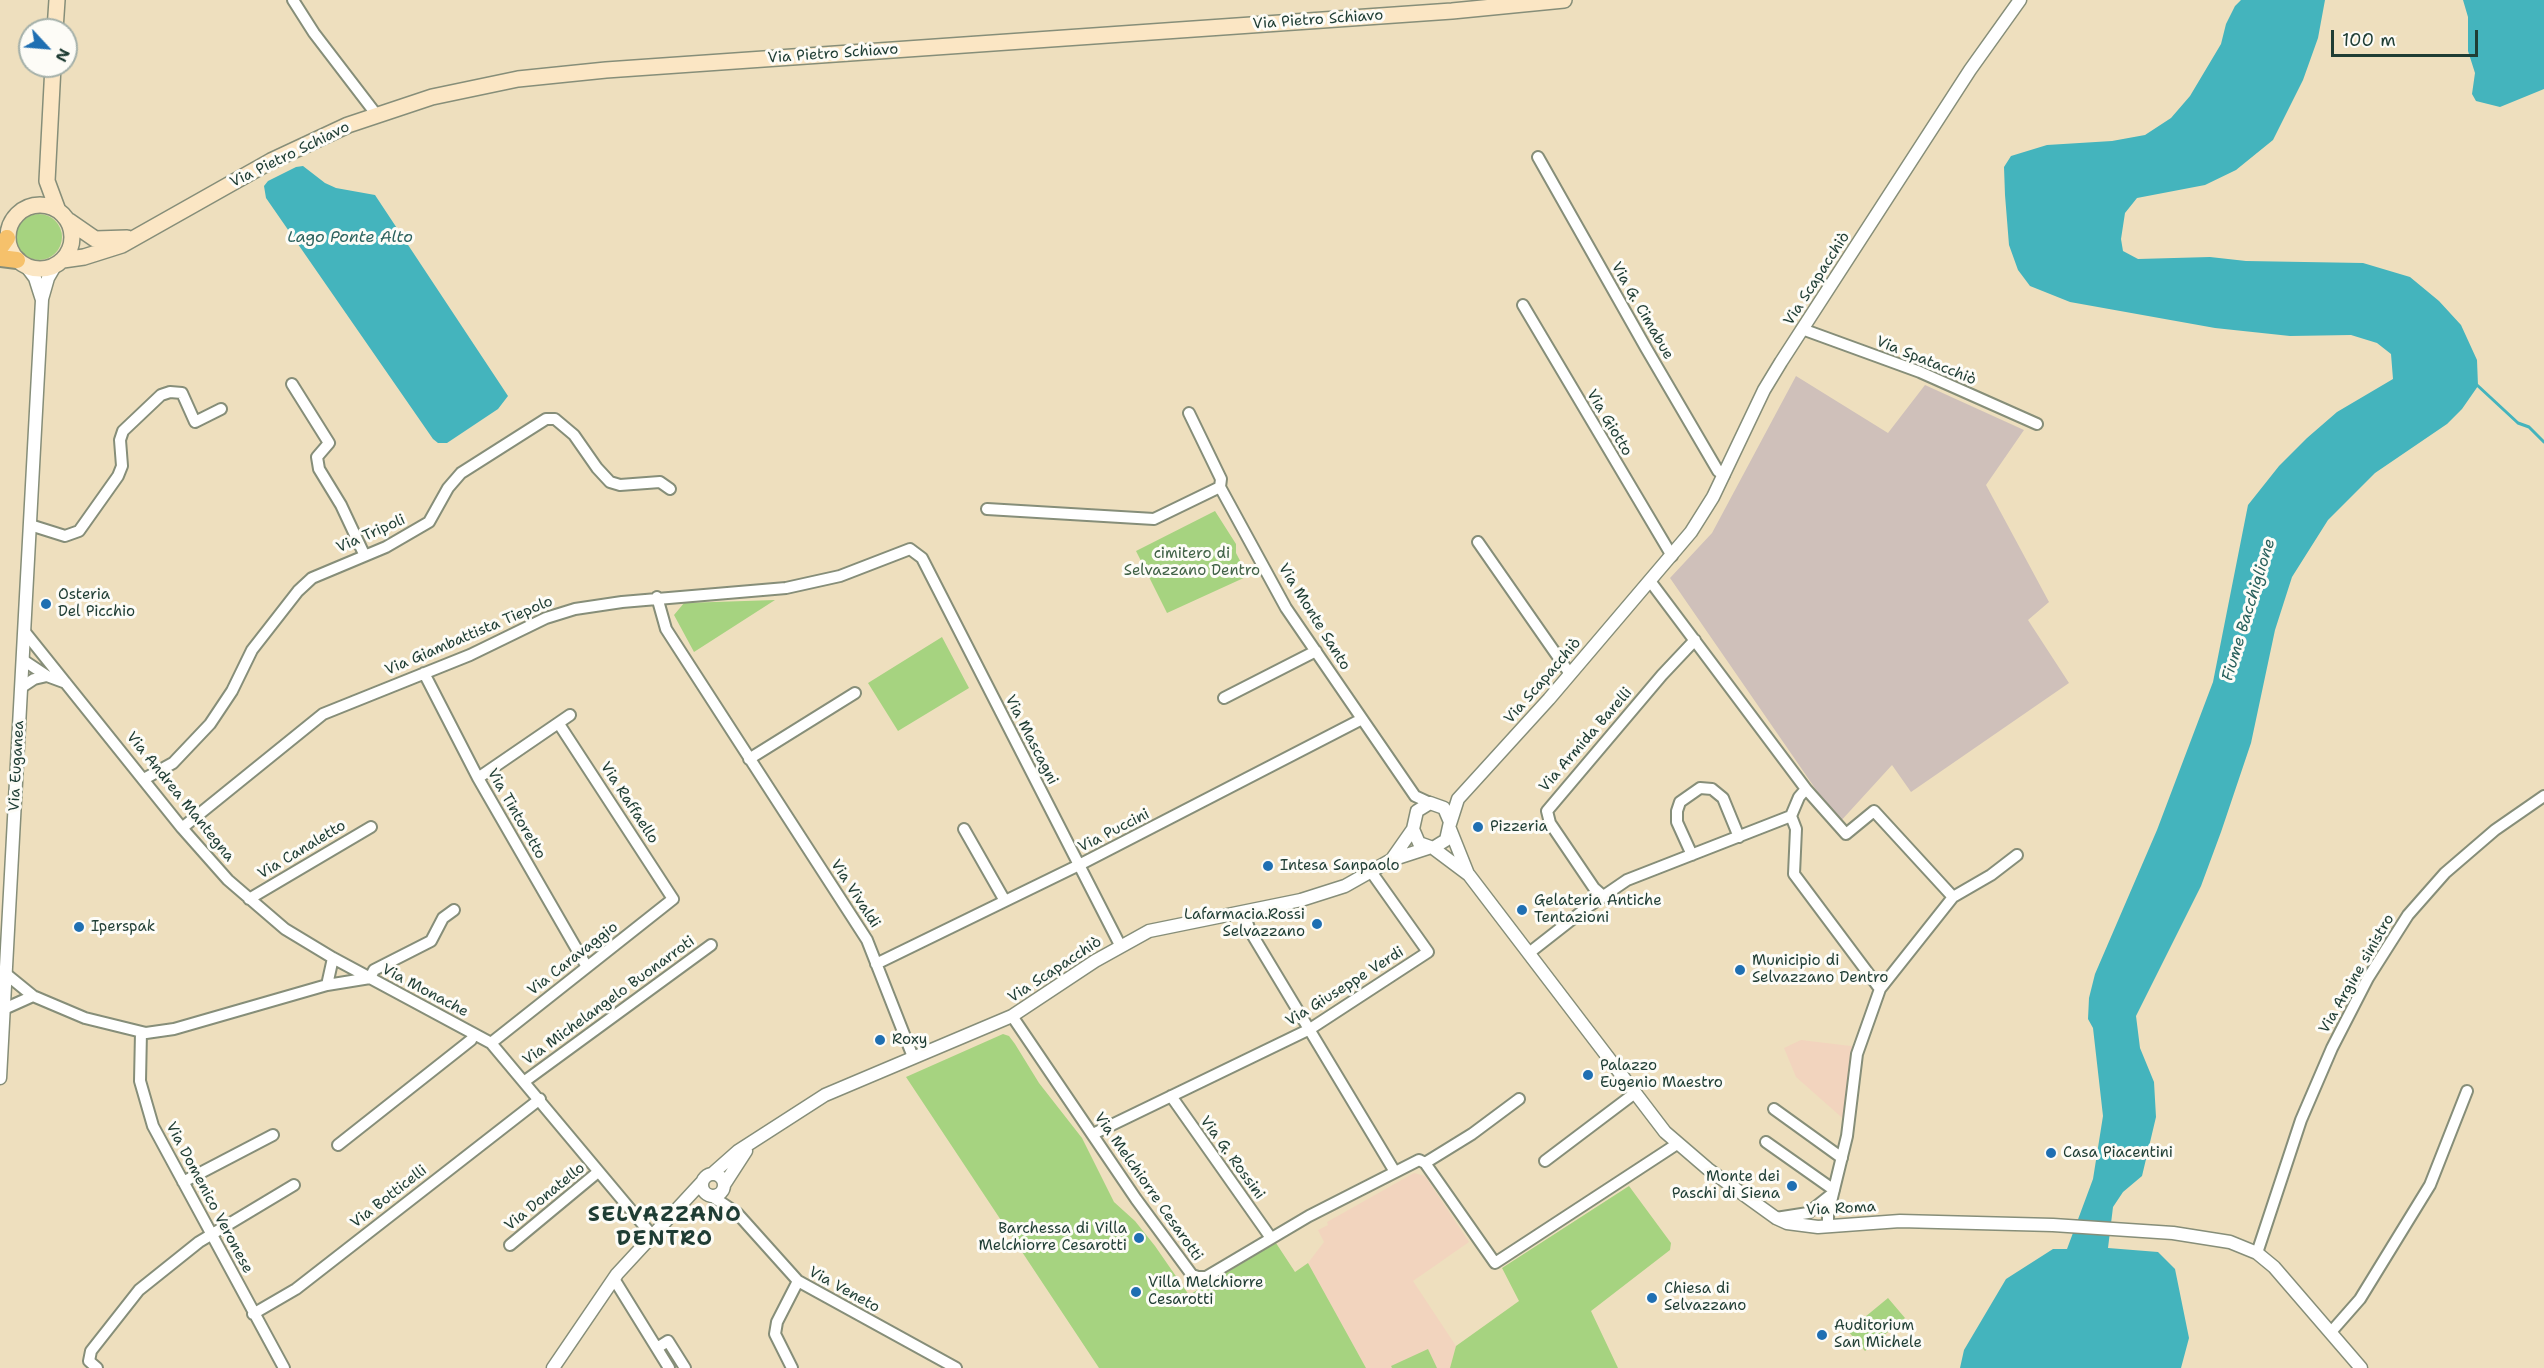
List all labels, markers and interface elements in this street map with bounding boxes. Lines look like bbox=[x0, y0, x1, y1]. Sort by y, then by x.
street label: Via Pietro Schiavo bbox=[1252, 6, 1384, 34]
north arrow bbox=[18, 18, 78, 78]
scale bar bbox=[2334, 18, 2481, 56]
text: 100 m bbox=[2342, 28, 2396, 52]
street label: Via Pietro Schiavo bbox=[767, 40, 899, 68]
text: N bbox=[51, 45, 75, 66]
street label: Via Pietro Schiavo bbox=[227, 118, 353, 192]
water label: Lago Ponte Alto bbox=[287, 228, 413, 248]
street label: Via Scapacchiò bbox=[1780, 229, 1854, 329]
street label: Via G. Cimabue bbox=[1607, 259, 1677, 363]
street label: Via Spatacchiò bbox=[1873, 333, 1979, 389]
street label: Via Giotto bbox=[1582, 387, 1636, 459]
street label: Via Tripoli bbox=[334, 511, 408, 557]
water label: Fiume Bacchiglione bbox=[2218, 537, 2280, 683]
park label: cimitero di Selvazzano Dentro bbox=[1124, 545, 1260, 580]
street label: Via Monte Santo bbox=[1274, 560, 1354, 674]
place label: Osteria Del Picchio bbox=[58, 586, 135, 621]
street label: Via Giambattista Tiepolo bbox=[382, 592, 556, 680]
marker: Osteria Del Picchio bbox=[39, 597, 53, 611]
street label: Via Scapacchiò bbox=[1501, 634, 1585, 728]
street label: Via Armida Barelli bbox=[1536, 684, 1636, 796]
street label: Via Mascagni bbox=[1001, 692, 1061, 788]
street label: Via Euganea bbox=[6, 720, 28, 812]
street label: Via Andrea Mantegna bbox=[122, 728, 238, 866]
street label: Via Raffaello bbox=[596, 759, 662, 847]
street label: Via Tintoretto bbox=[483, 765, 549, 863]
street label: Via Puccini bbox=[1075, 805, 1153, 857]
street label: Via Canaletto bbox=[255, 817, 349, 883]
place label: Pizzeria bbox=[1490, 818, 1548, 836]
marker: Pizzeria bbox=[1471, 820, 1485, 834]
street label: Via Vivaldi bbox=[826, 856, 884, 932]
place label: Intesa Sanpaolo bbox=[1280, 857, 1400, 875]
marker: Intesa Sanpaolo bbox=[1261, 859, 1275, 873]
place label: Gelateria Antiche Tentazioni bbox=[1534, 892, 1662, 927]
marker: Gelateria Antiche Tentazioni bbox=[1515, 903, 1529, 917]
place label: Lafarmacia.Rossi Selvazzano bbox=[1184, 906, 1305, 941]
street label: Via Argine sinistro bbox=[2316, 911, 2398, 1037]
marker: Lafarmacia.Rossi Selvazzano bbox=[1310, 917, 1324, 931]
place label: Iperspak bbox=[91, 918, 155, 936]
street label: Via Caravaggio bbox=[524, 918, 622, 1000]
marker: Iperspak bbox=[72, 920, 86, 934]
street label: Via Michelangelo Buonarroti bbox=[520, 933, 698, 1069]
street label: Via Scapacchiò bbox=[1005, 933, 1105, 1007]
street label: Via Giuseppe Verdi bbox=[1283, 943, 1407, 1031]
place label: Municipio di Selvazzano Dentro bbox=[1752, 952, 1888, 987]
street label: Via Monache bbox=[379, 961, 471, 1021]
marker: Municipio di Selvazzano Dentro bbox=[1733, 963, 1747, 977]
place label: Roxy bbox=[892, 1031, 927, 1049]
marker: Roxy bbox=[873, 1033, 887, 1047]
place label: Palazzo Eugenio Maestro bbox=[1600, 1057, 1723, 1092]
marker: Palazzo Eugenio Maestro bbox=[1581, 1068, 1595, 1082]
street label: Via Melchiorre Cesarotti bbox=[1090, 1109, 1206, 1265]
street label: Via G. Rossini bbox=[1196, 1113, 1268, 1203]
street label: Via Domenico Veronese bbox=[161, 1119, 257, 1277]
place label: Casa Piacentini bbox=[2063, 1144, 2173, 1162]
marker: Casa Piacentini bbox=[2044, 1146, 2058, 1160]
street label: Via Donatello bbox=[501, 1159, 589, 1235]
street label: Via Botticelli bbox=[347, 1162, 431, 1232]
place label: Monte dei Paschi di Siena bbox=[1672, 1168, 1780, 1203]
marker: Monte dei Paschi di Siena bbox=[1785, 1179, 1799, 1193]
street label: Via Roma bbox=[1806, 1198, 1876, 1220]
district label: SELVAZZANO DENTRO bbox=[588, 1203, 742, 1253]
place label: Barchessa di Villa Melchiorre Cesarotti bbox=[978, 1220, 1127, 1255]
marker: Barchessa di Villa Melchiorre Cesarotti bbox=[1132, 1231, 1146, 1245]
street label: Via Veneto bbox=[805, 1263, 883, 1317]
place label: Villa Melchiorre Cesarotti bbox=[1148, 1274, 1264, 1309]
place label: Chiesa di Selvazzano bbox=[1664, 1280, 1746, 1315]
marker: Villa Melchiorre Cesarotti bbox=[1129, 1285, 1143, 1299]
marker: Chiesa di Selvazzano bbox=[1645, 1291, 1659, 1305]
place label: Auditorium San Michele bbox=[1834, 1317, 1922, 1352]
marker: Auditorium San Michele bbox=[1815, 1328, 1829, 1342]

